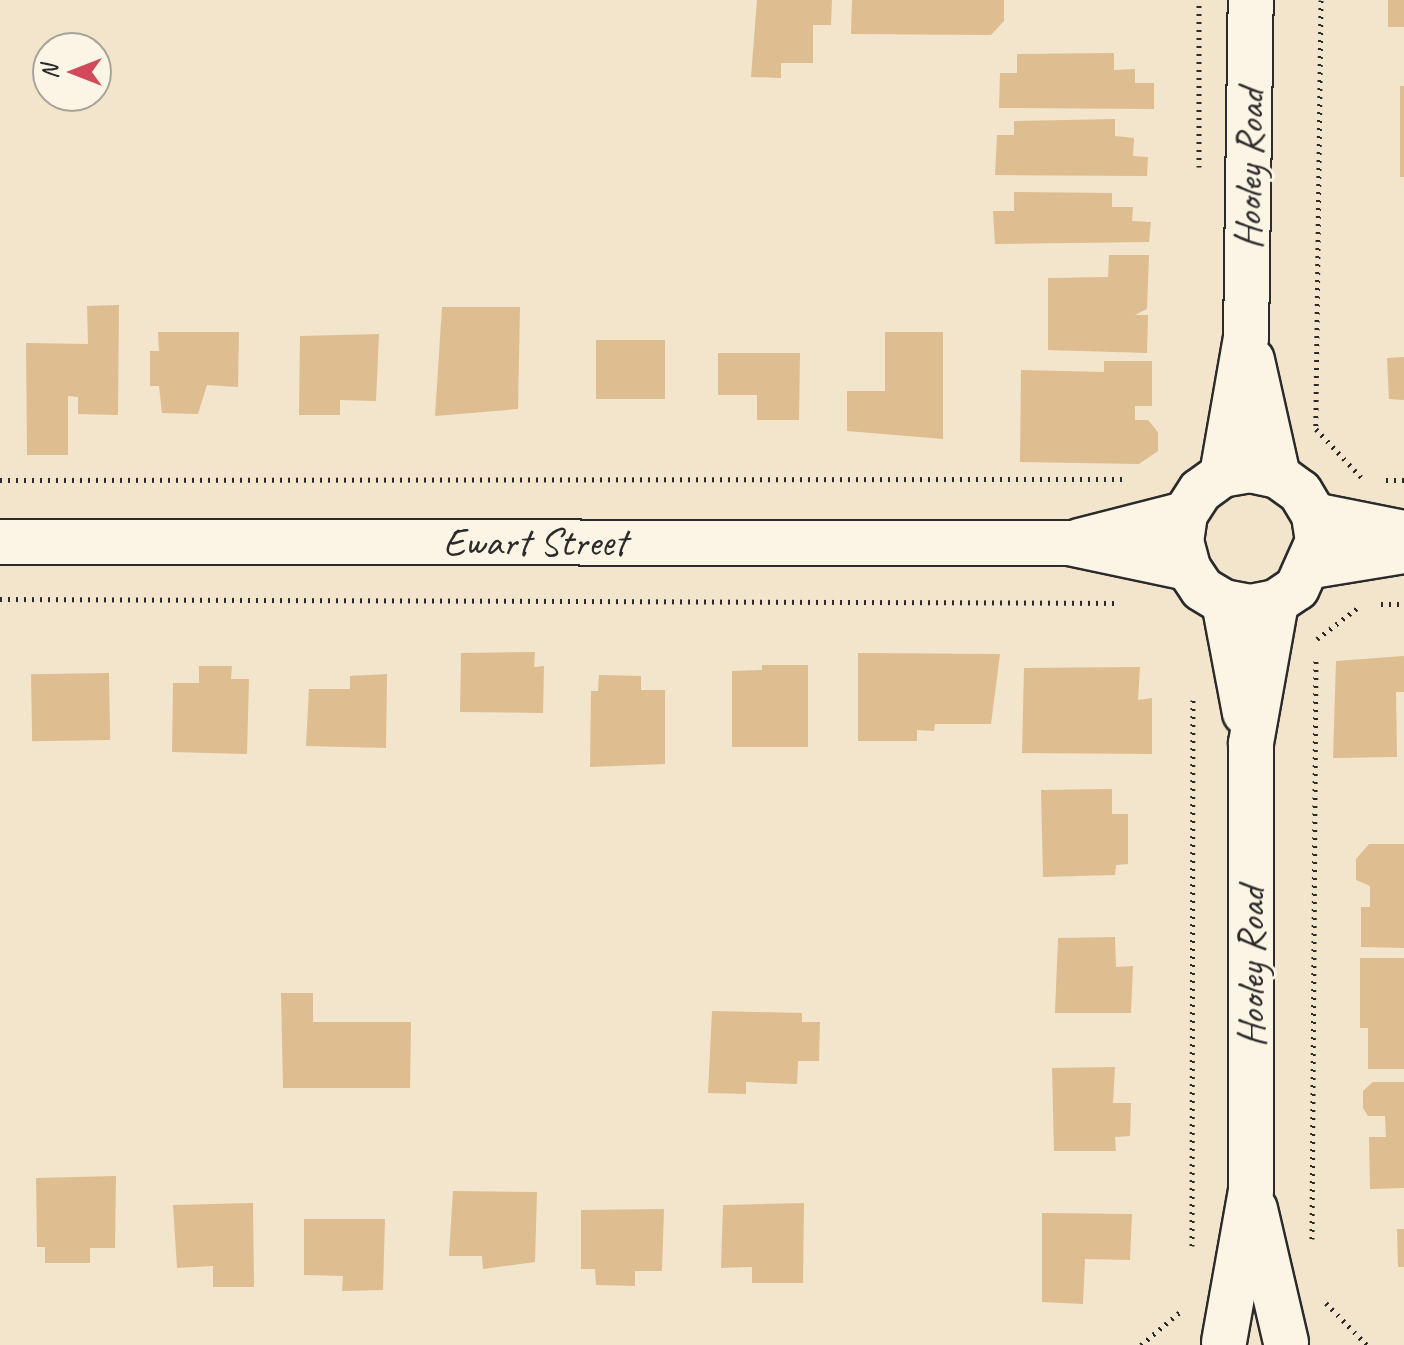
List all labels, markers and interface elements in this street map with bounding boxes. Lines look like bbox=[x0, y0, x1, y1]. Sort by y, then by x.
north arrow bbox=[32, 32, 112, 112]
text: N bbox=[36, 65, 64, 79]
street label: Hooley Road bbox=[1224, 88, 1274, 250]
street label: Ewart Street bbox=[443, 518, 627, 566]
street label: Hooley Road bbox=[1227, 887, 1275, 1047]

